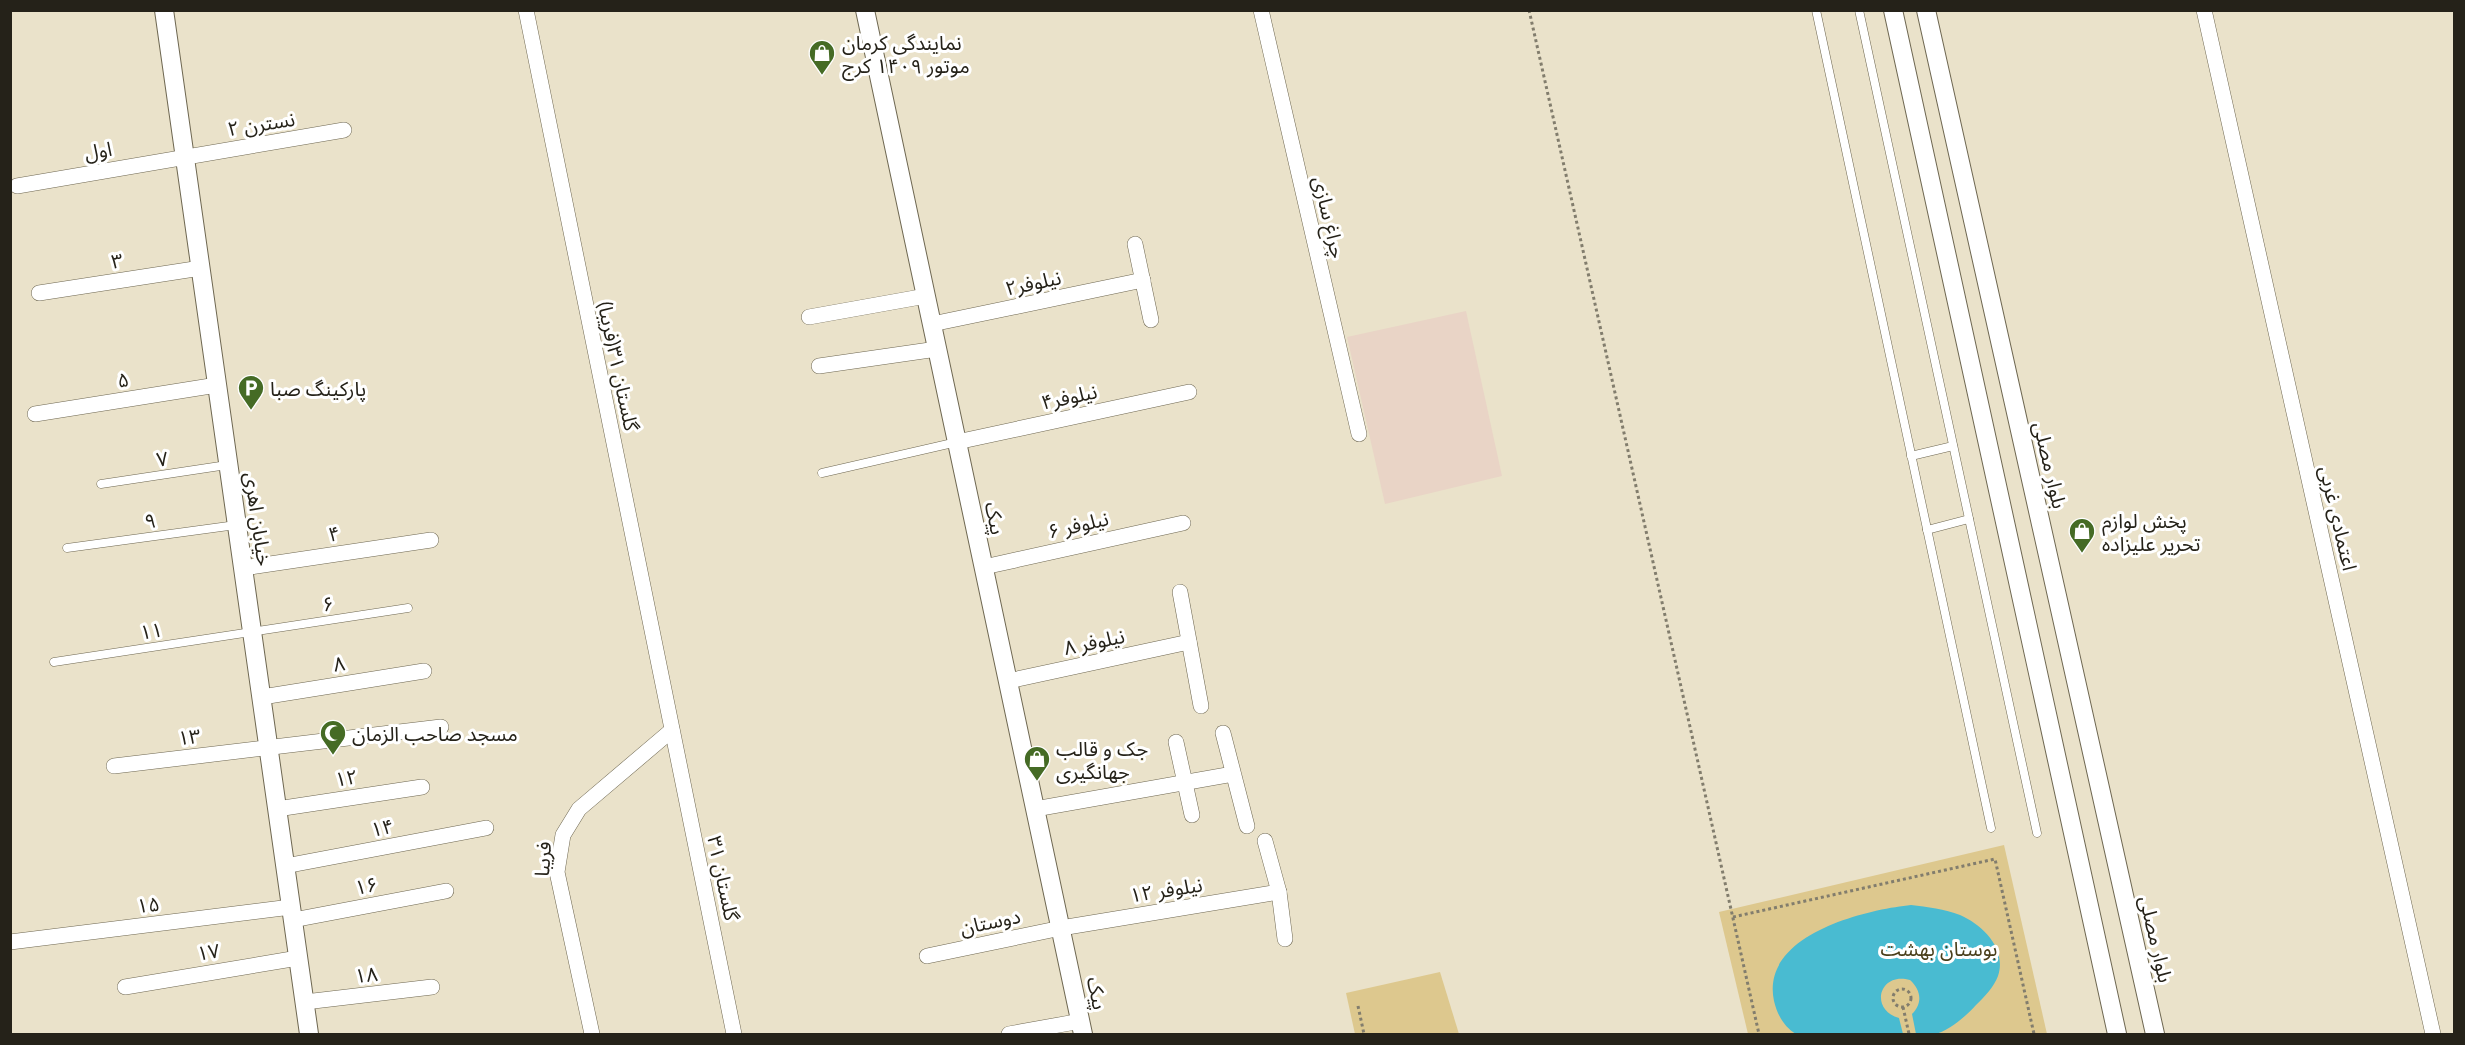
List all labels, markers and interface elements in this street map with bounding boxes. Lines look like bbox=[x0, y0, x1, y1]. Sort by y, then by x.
place label: نمایندگی کرمان موتور ۱۴۰۹ کرج bbox=[842, 30, 970, 81]
shop icon: نمایندگی کرمان موتور ۱۴۰۹ کرج bbox=[807, 38, 837, 76]
street label: نسترن ۲ bbox=[226, 106, 297, 141]
street label: اول bbox=[82, 136, 114, 165]
street label: چراغ سازی bbox=[1305, 174, 1351, 261]
street label: ۳ bbox=[109, 247, 125, 273]
street label: نیلوفر۲ bbox=[1003, 264, 1063, 301]
street label: گلستان ۳۱(فریبا) bbox=[593, 299, 645, 434]
street label: ۵ bbox=[115, 366, 131, 392]
parking icon: پارکینگ صبا bbox=[236, 373, 266, 411]
place label: پارکینگ صبا bbox=[270, 376, 366, 402]
street label: نیلوفر۴ bbox=[1039, 378, 1099, 415]
street label: بلوار مصلی bbox=[2028, 419, 2073, 511]
street label: ۷ bbox=[155, 445, 170, 471]
street label: اعتمادی غربی bbox=[2314, 463, 2363, 573]
street label: خیابان اهری bbox=[240, 471, 277, 568]
street label: پیک bbox=[979, 499, 1011, 537]
street label: نیلوفر ۶ bbox=[1045, 505, 1111, 544]
street label: ۹ bbox=[143, 507, 157, 533]
place label: پخش لوازم تحریر علیزاده bbox=[2102, 508, 2201, 556]
shop icon: پخش لوازم تحریر علیزاده bbox=[2067, 516, 2097, 554]
street label: ۴ bbox=[326, 520, 342, 546]
street label: ۶ bbox=[321, 590, 335, 616]
street label: ۱۱ bbox=[138, 616, 164, 644]
street label: نیلوفر ۸ bbox=[1061, 623, 1127, 660]
street label: ۸ bbox=[331, 650, 347, 676]
mosque icon: مسجد صاحب الزمان bbox=[318, 718, 348, 756]
place label: مسجد صاحب الزمان bbox=[352, 721, 518, 746]
street label: ۱۳ bbox=[176, 723, 202, 749]
place label: جک و قالب جهانگیری bbox=[1056, 736, 1148, 784]
shop icon: جک و قالب جهانگیری bbox=[1022, 744, 1052, 782]
street label: ۱۲ bbox=[333, 763, 359, 791]
street label: ۱۴ bbox=[368, 813, 396, 841]
street label: گلستان ۳۱ bbox=[702, 833, 745, 924]
street label: فریبا bbox=[529, 841, 556, 877]
street label: ۱۶ bbox=[352, 871, 380, 899]
street label: نیلوفر ۱۲ bbox=[1128, 871, 1204, 908]
street label: ۱۵ bbox=[135, 891, 161, 917]
street label: بلوار مصلی bbox=[2134, 893, 2179, 985]
street label: دوستان bbox=[958, 903, 1023, 940]
park label: بوستان بهشت bbox=[1881, 936, 1997, 961]
street label: ۱۷ bbox=[195, 937, 222, 965]
street label: ۱۸ bbox=[353, 961, 379, 987]
street label: پیک bbox=[1081, 974, 1113, 1012]

